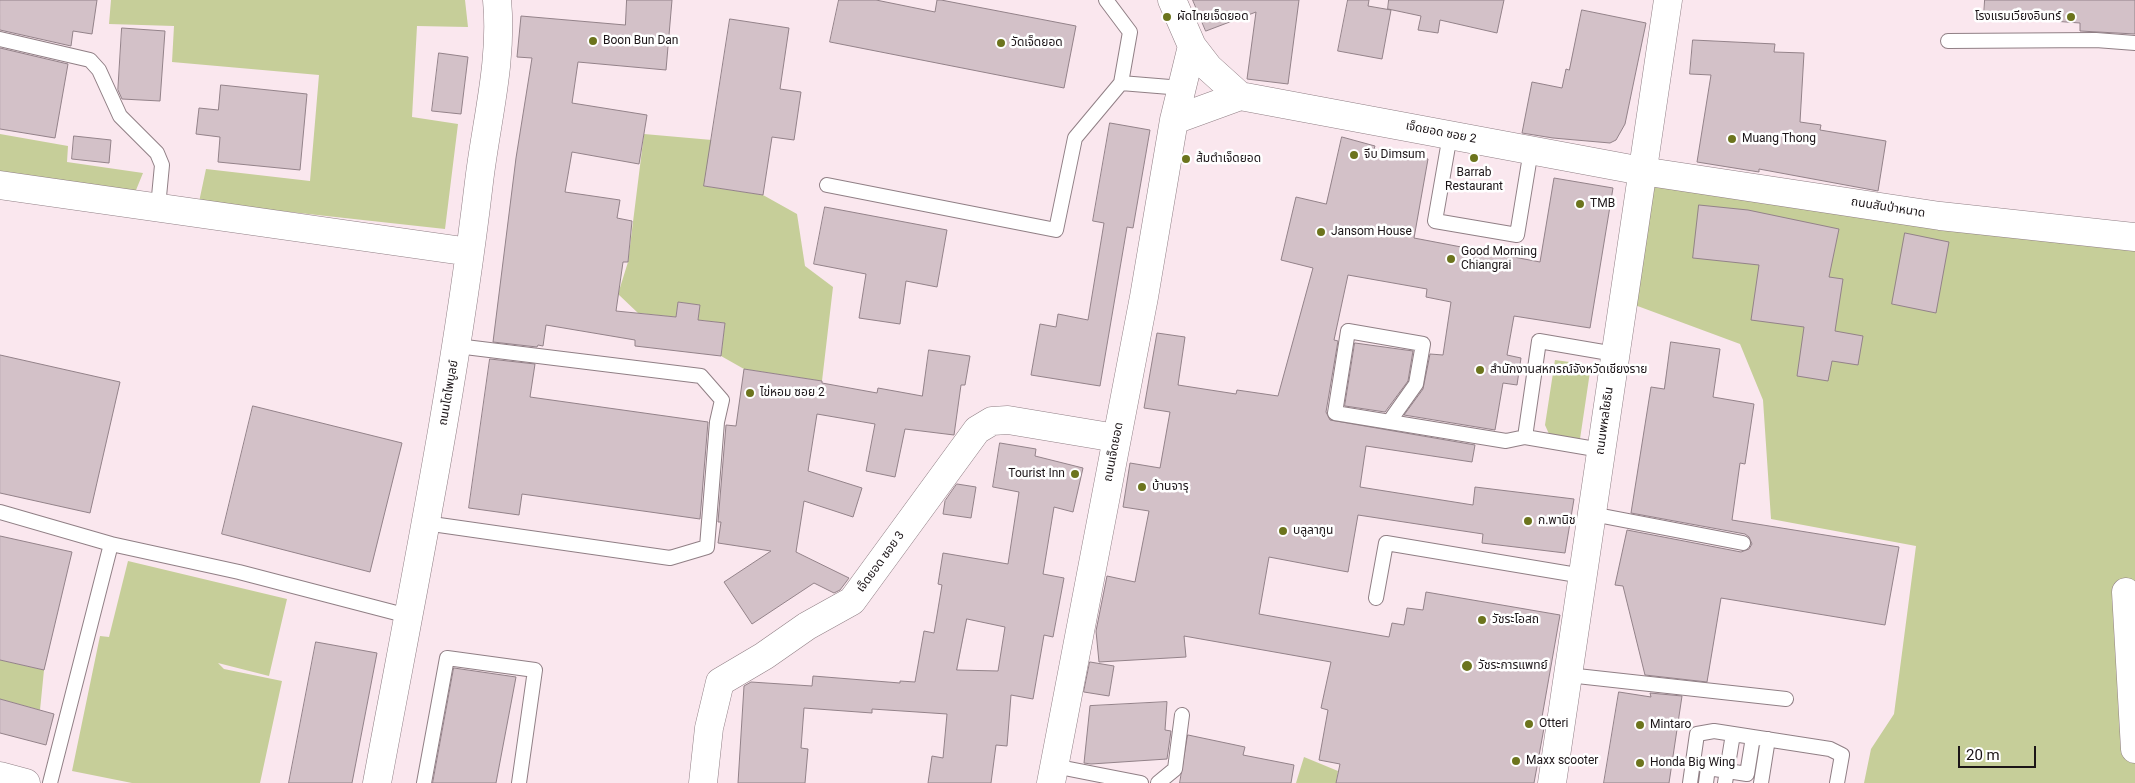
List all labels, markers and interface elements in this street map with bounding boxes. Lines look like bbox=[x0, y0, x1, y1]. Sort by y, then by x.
place label: ผัดไทยเจ็ดยอด bbox=[1177, 10, 1249, 24]
place label: โรงแรมเวียงอินทร์ bbox=[1975, 10, 2061, 24]
marker: ผัดไทยเจ็ดยอด bbox=[1161, 11, 1173, 23]
marker: โรงแรมเวียงอินทร์ bbox=[2065, 11, 2077, 23]
place label: Boon Bun Dan bbox=[603, 34, 678, 48]
marker: Boon Bun Dan bbox=[587, 35, 599, 47]
place label: วัดเจ็ดยอด bbox=[1011, 36, 1063, 50]
marker: วัดเจ็ดยอด bbox=[995, 37, 1007, 49]
street label: เจ็ดยอด ซอย 2 bbox=[1404, 119, 1478, 147]
place label: Muang Thong bbox=[1742, 132, 1816, 146]
marker: Muang Thong bbox=[1726, 133, 1738, 145]
place label: จีบ Dimsum bbox=[1364, 148, 1425, 162]
marker: จีบ Dimsum bbox=[1348, 149, 1360, 161]
place label: ส้มตำเจ็ดยอด bbox=[1196, 152, 1261, 166]
marker: Barrab Restaurant bbox=[1468, 152, 1480, 164]
marker: ส้มตำเจ็ดยอด bbox=[1180, 153, 1192, 165]
place label: Barrab Restaurant bbox=[1445, 166, 1503, 194]
street label: ถนนสันป่าหนาด bbox=[1850, 195, 1926, 221]
place label: TMB bbox=[1590, 197, 1615, 211]
marker: TMB bbox=[1574, 198, 1586, 210]
place label: Jansom House bbox=[1331, 225, 1412, 239]
marker: Jansom House bbox=[1315, 226, 1327, 238]
place label: Good Morning Chiangrai bbox=[1461, 245, 1537, 273]
marker: Good Morning Chiangrai bbox=[1445, 253, 1457, 265]
street label: ถนนโตไพบูลย์ bbox=[436, 359, 462, 427]
place label: สำนักงานสหกรณ์จังหวัดเชียงราย bbox=[1490, 363, 1647, 377]
marker: สำนักงานสหกรณ์จังหวัดเชียงราย bbox=[1474, 364, 1486, 376]
place label: ไข่หอม ซอย 2 bbox=[760, 386, 825, 400]
street label: ถนนพหลโยธิน bbox=[1593, 386, 1617, 456]
marker: ไข่หอม ซอย 2 bbox=[744, 387, 756, 399]
street label: ถนนเจ็ดยอด bbox=[1101, 421, 1127, 483]
place label: Tourist Inn bbox=[1008, 467, 1065, 481]
marker: Tourist Inn bbox=[1069, 468, 1081, 480]
place label: บ้านจารุ bbox=[1152, 480, 1189, 494]
marker: บ้านจารุ bbox=[1136, 481, 1148, 493]
place label: ก.พานิช bbox=[1538, 514, 1576, 528]
marker: ก.พานิช bbox=[1522, 515, 1534, 527]
place label: บลูลากูน bbox=[1293, 524, 1333, 538]
marker: บลูลากูน bbox=[1277, 525, 1289, 537]
street label: เจ็ดยอด ซอย 3 bbox=[854, 529, 908, 595]
place label: วัชระโอสถ bbox=[1492, 613, 1539, 627]
marker: วัชระโอสถ bbox=[1476, 614, 1488, 626]
marker: วัชระการแพทย์ bbox=[1460, 659, 1474, 673]
place label: วัชระการแพทย์ bbox=[1478, 659, 1548, 673]
place label: Otteri bbox=[1539, 717, 1568, 731]
marker: Otteri bbox=[1523, 718, 1535, 730]
place label: Mintaro bbox=[1650, 718, 1691, 732]
marker: Mintaro bbox=[1634, 719, 1646, 731]
scale bar bbox=[1960, 736, 2038, 768]
text: 20 m bbox=[1966, 746, 2000, 764]
place label: Maxx scooter bbox=[1526, 754, 1598, 768]
marker: Maxx scooter bbox=[1510, 755, 1522, 767]
place label: Honda Big Wing bbox=[1650, 756, 1735, 770]
marker: Honda Big Wing bbox=[1634, 757, 1646, 769]

